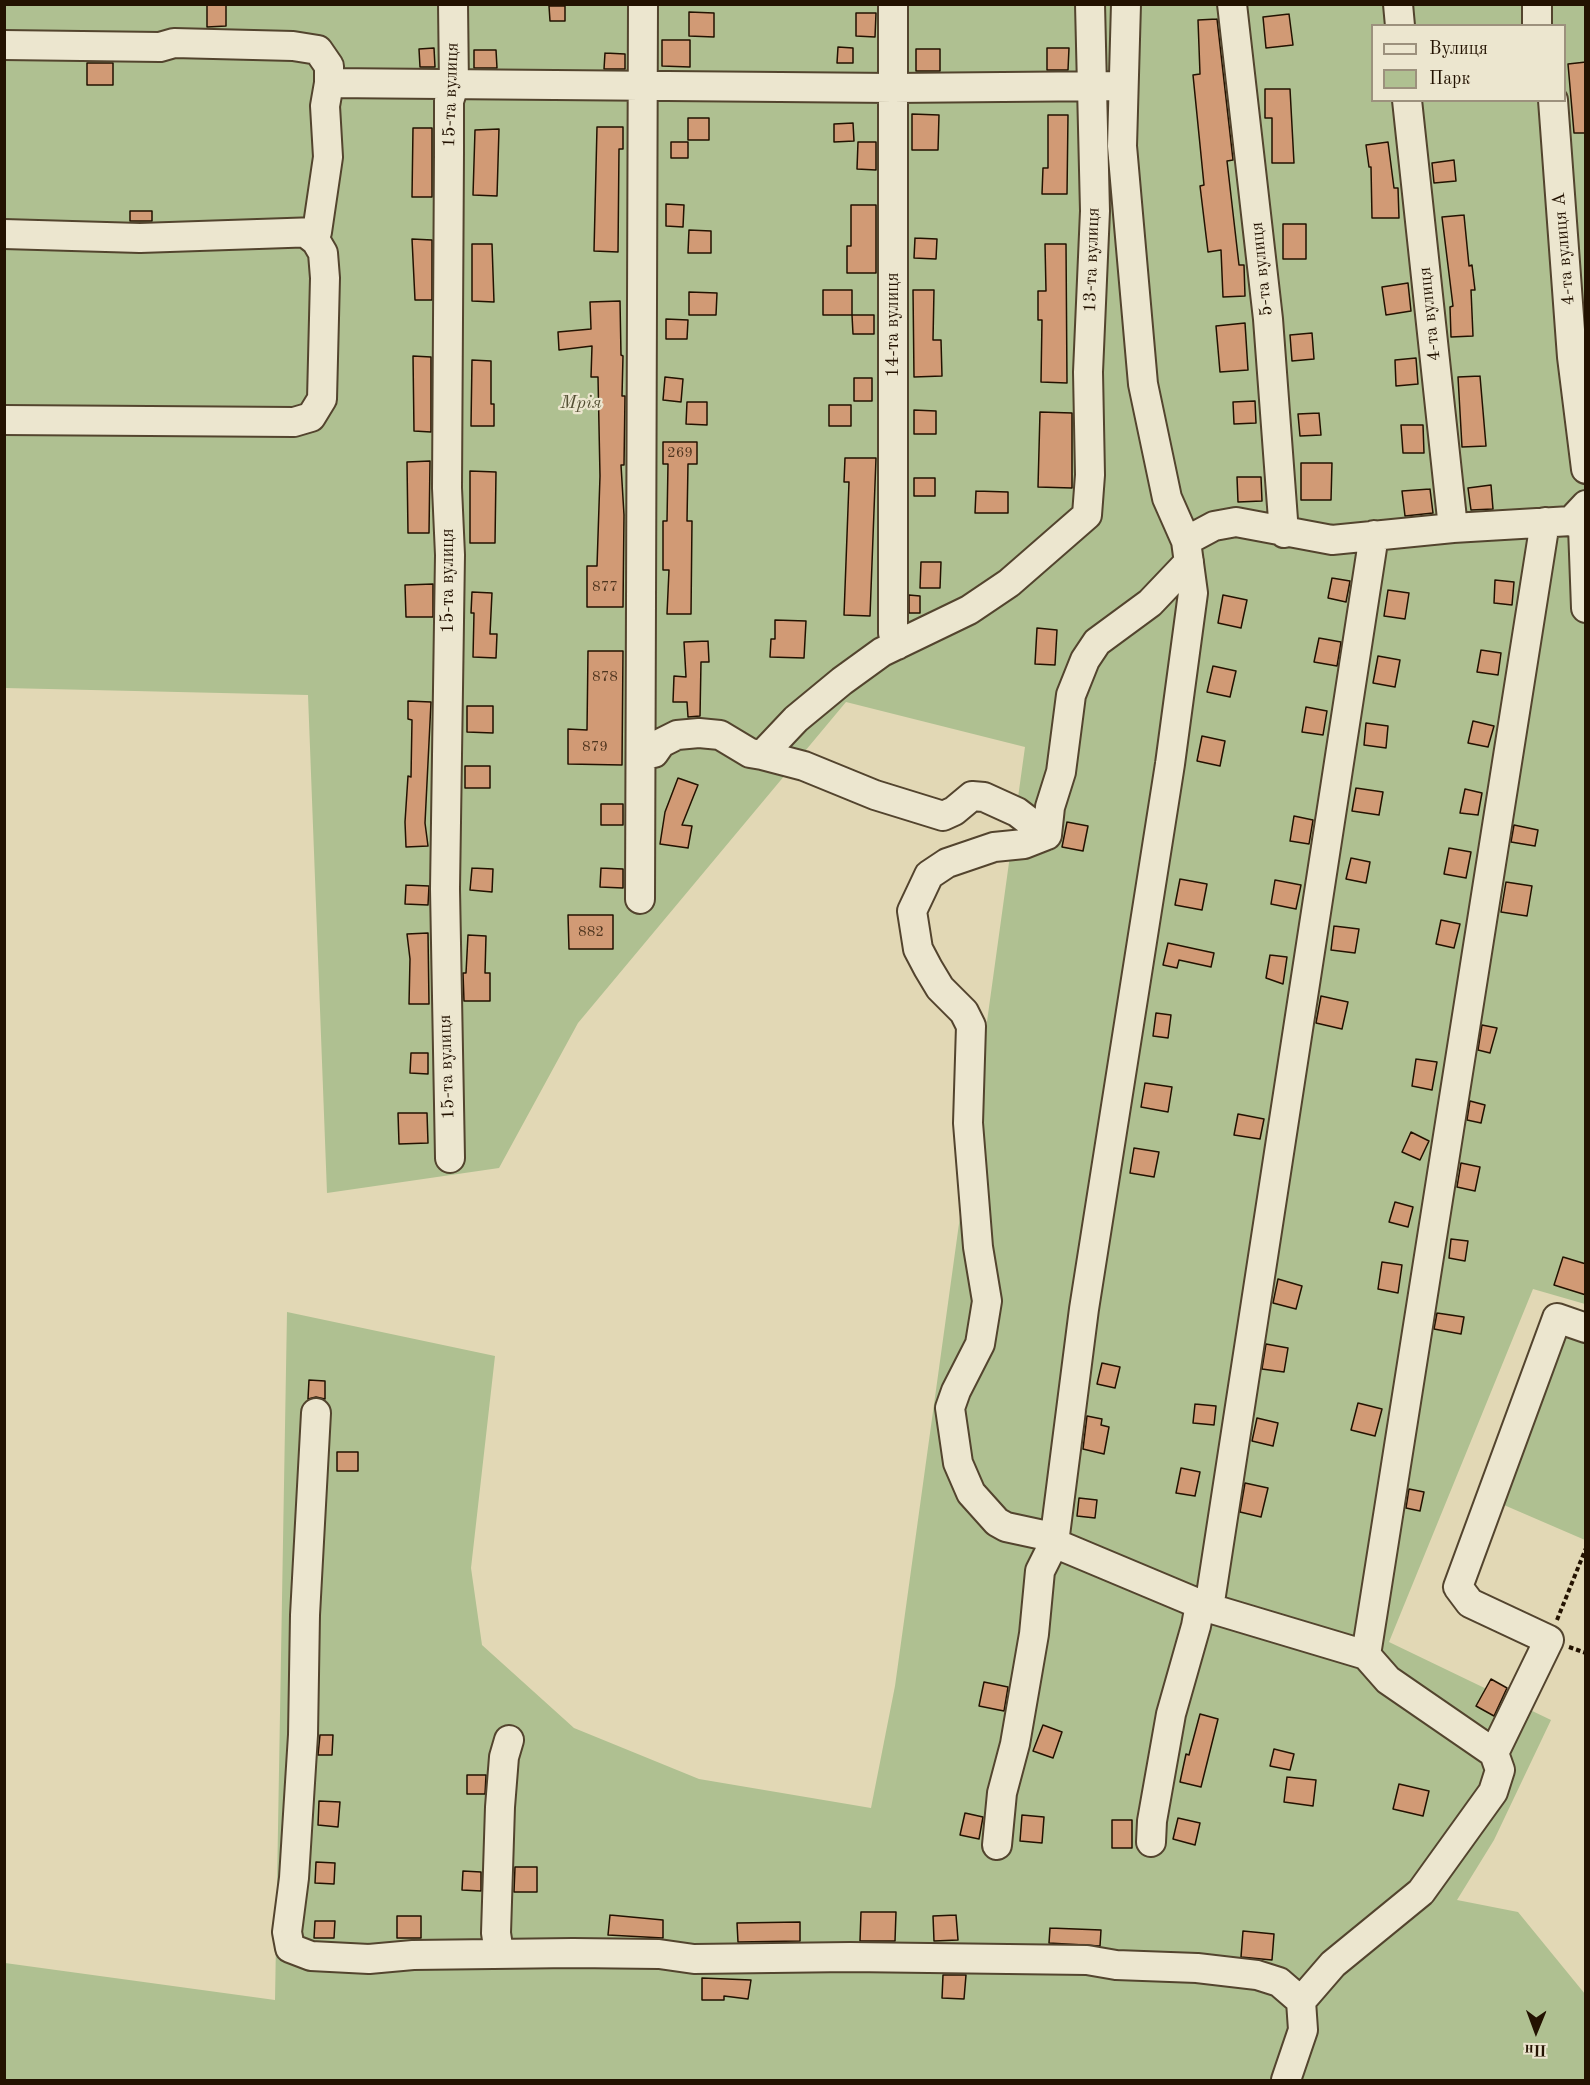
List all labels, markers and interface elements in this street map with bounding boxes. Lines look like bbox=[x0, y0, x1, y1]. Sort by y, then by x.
legend bbox=[1371, 24, 1566, 102]
text: Вулиця bbox=[1429, 40, 1488, 58]
street label: 15-та вулиця bbox=[438, 42, 464, 148]
text: Парк bbox=[1429, 70, 1470, 88]
street label: 4-та вулиця А bbox=[1548, 192, 1580, 306]
street label: 13-та вулиця bbox=[1079, 207, 1105, 313]
street label: 5-та вулиця bbox=[1246, 221, 1278, 317]
street label: 4-та вулиця bbox=[1414, 266, 1446, 362]
street label: 14-та вулиця bbox=[882, 272, 904, 378]
park label: Мрія bbox=[560, 392, 602, 414]
house number: 269 bbox=[667, 444, 693, 462]
street label: 15-та вулиця bbox=[437, 528, 459, 634]
house number: 877 bbox=[592, 578, 618, 596]
house number: 878 bbox=[592, 668, 618, 686]
house number: 879 bbox=[582, 738, 608, 756]
house number: 882 bbox=[578, 923, 604, 941]
street label: 15-та вулиця bbox=[434, 1014, 460, 1120]
north arrow bbox=[1506, 2001, 1566, 2061]
text: Пн bbox=[1525, 2041, 1547, 2057]

